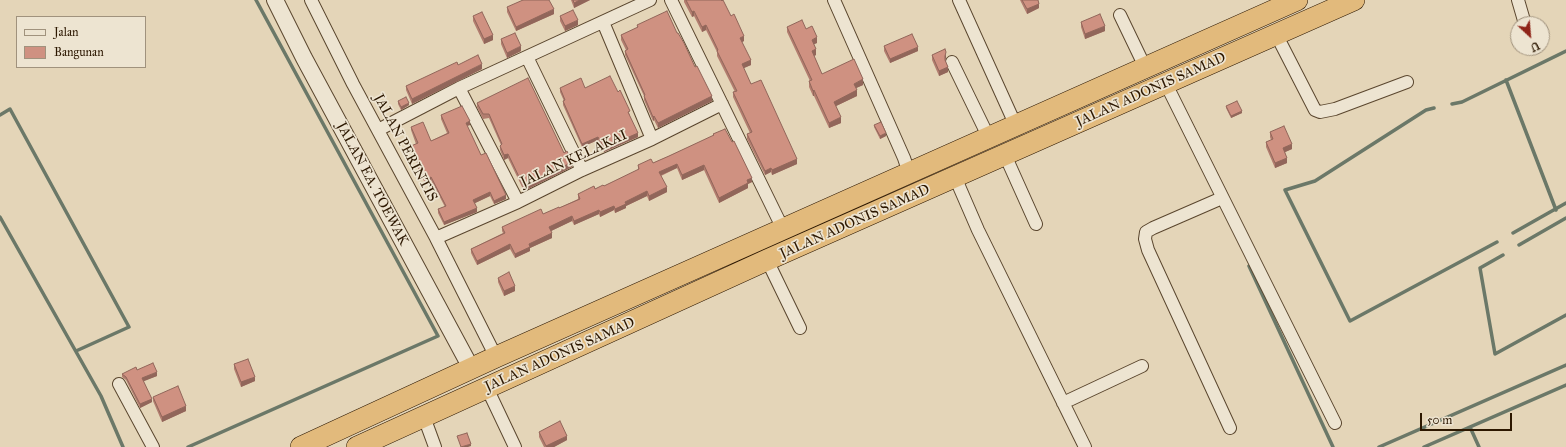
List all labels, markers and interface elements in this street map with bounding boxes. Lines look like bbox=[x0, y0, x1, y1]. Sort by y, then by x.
legend bbox=[16, 16, 146, 68]
north arrow bbox=[1510, 16, 1550, 56]
text: Jalan bbox=[54, 25, 78, 39]
text: U bbox=[1528, 39, 1542, 54]
text: Bangunan bbox=[54, 45, 104, 59]
street label: JALAN ADONIS SAMAD bbox=[1073, 49, 1229, 131]
street label: JALAN PERINTIS bbox=[370, 91, 440, 205]
street label: JALAN EA. TOEWAK bbox=[332, 119, 412, 249]
street label: JALAN KELAKAI bbox=[518, 127, 630, 191]
street label: JALAN ADONIS SAMAD bbox=[777, 181, 933, 263]
street label: JALAN ADONIS SAMAD bbox=[482, 314, 638, 396]
scale bar bbox=[1422, 405, 1514, 431]
text: 50 m bbox=[1427, 413, 1452, 427]

